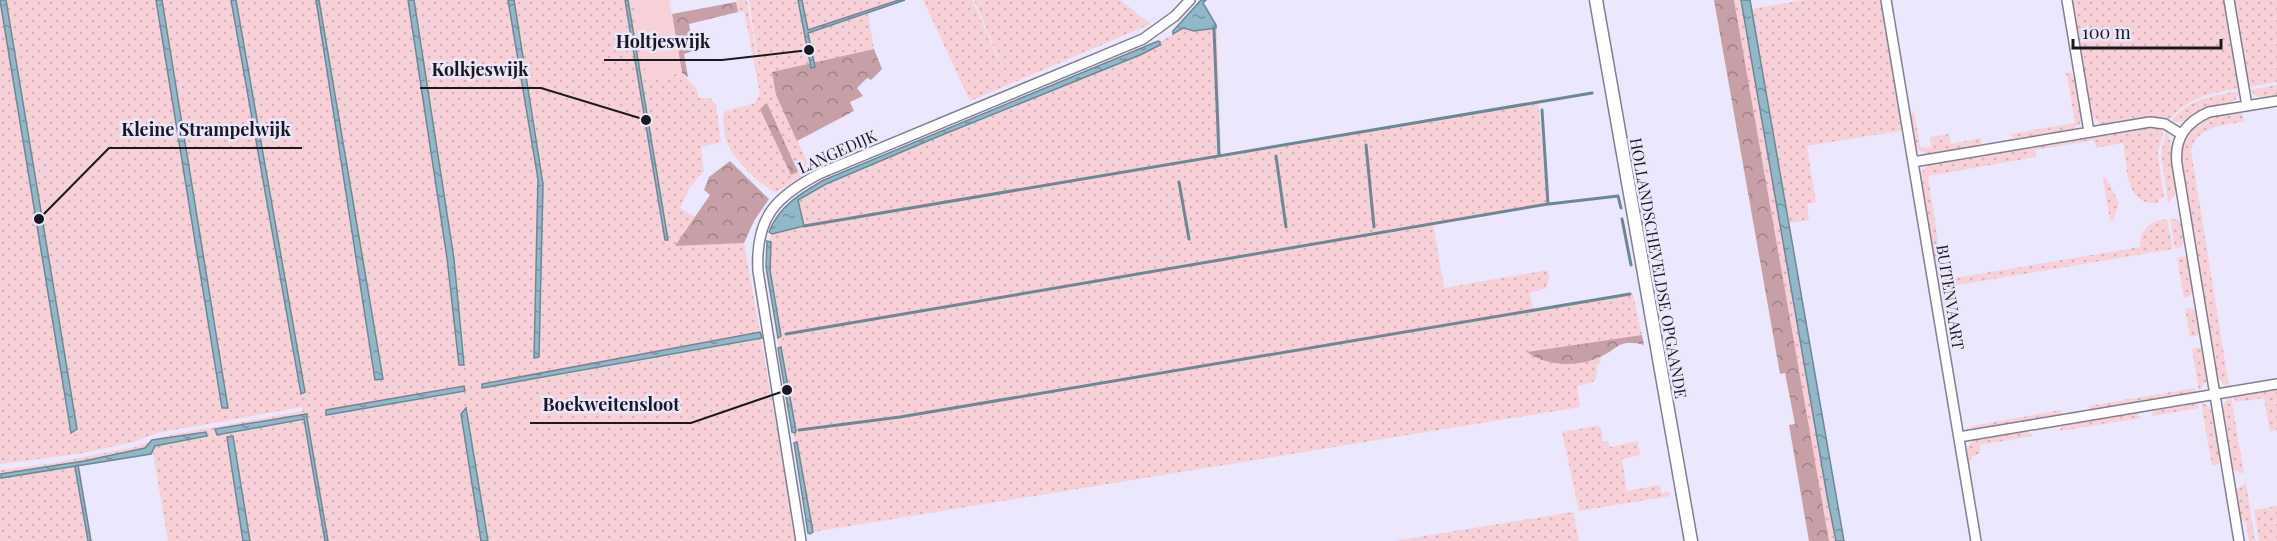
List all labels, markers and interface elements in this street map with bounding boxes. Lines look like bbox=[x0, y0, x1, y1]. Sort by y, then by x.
scale bar bbox=[2073, 12, 2222, 50]
text: 100 m bbox=[2082, 20, 2131, 44]
callout: Holtjeswijk bbox=[604, 24, 722, 60]
text: Holtjeswijk bbox=[616, 29, 711, 53]
callout: Kolkjeswijk bbox=[420, 52, 541, 88]
text: Kolkjeswijk bbox=[431, 57, 529, 81]
callout: Kleine Strampelwijk bbox=[109, 112, 302, 148]
text: Kleine Strampelwijk bbox=[121, 117, 291, 141]
street label: LANGEDIJK bbox=[794, 124, 880, 178]
street label: HOLLANDSCHEVELDSE OPGAANDE bbox=[1626, 136, 1692, 400]
street label: BUITENVAART bbox=[1932, 243, 1970, 351]
callout: Boekweitensloot bbox=[530, 387, 691, 423]
text: Boekweitensloot bbox=[542, 392, 680, 416]

